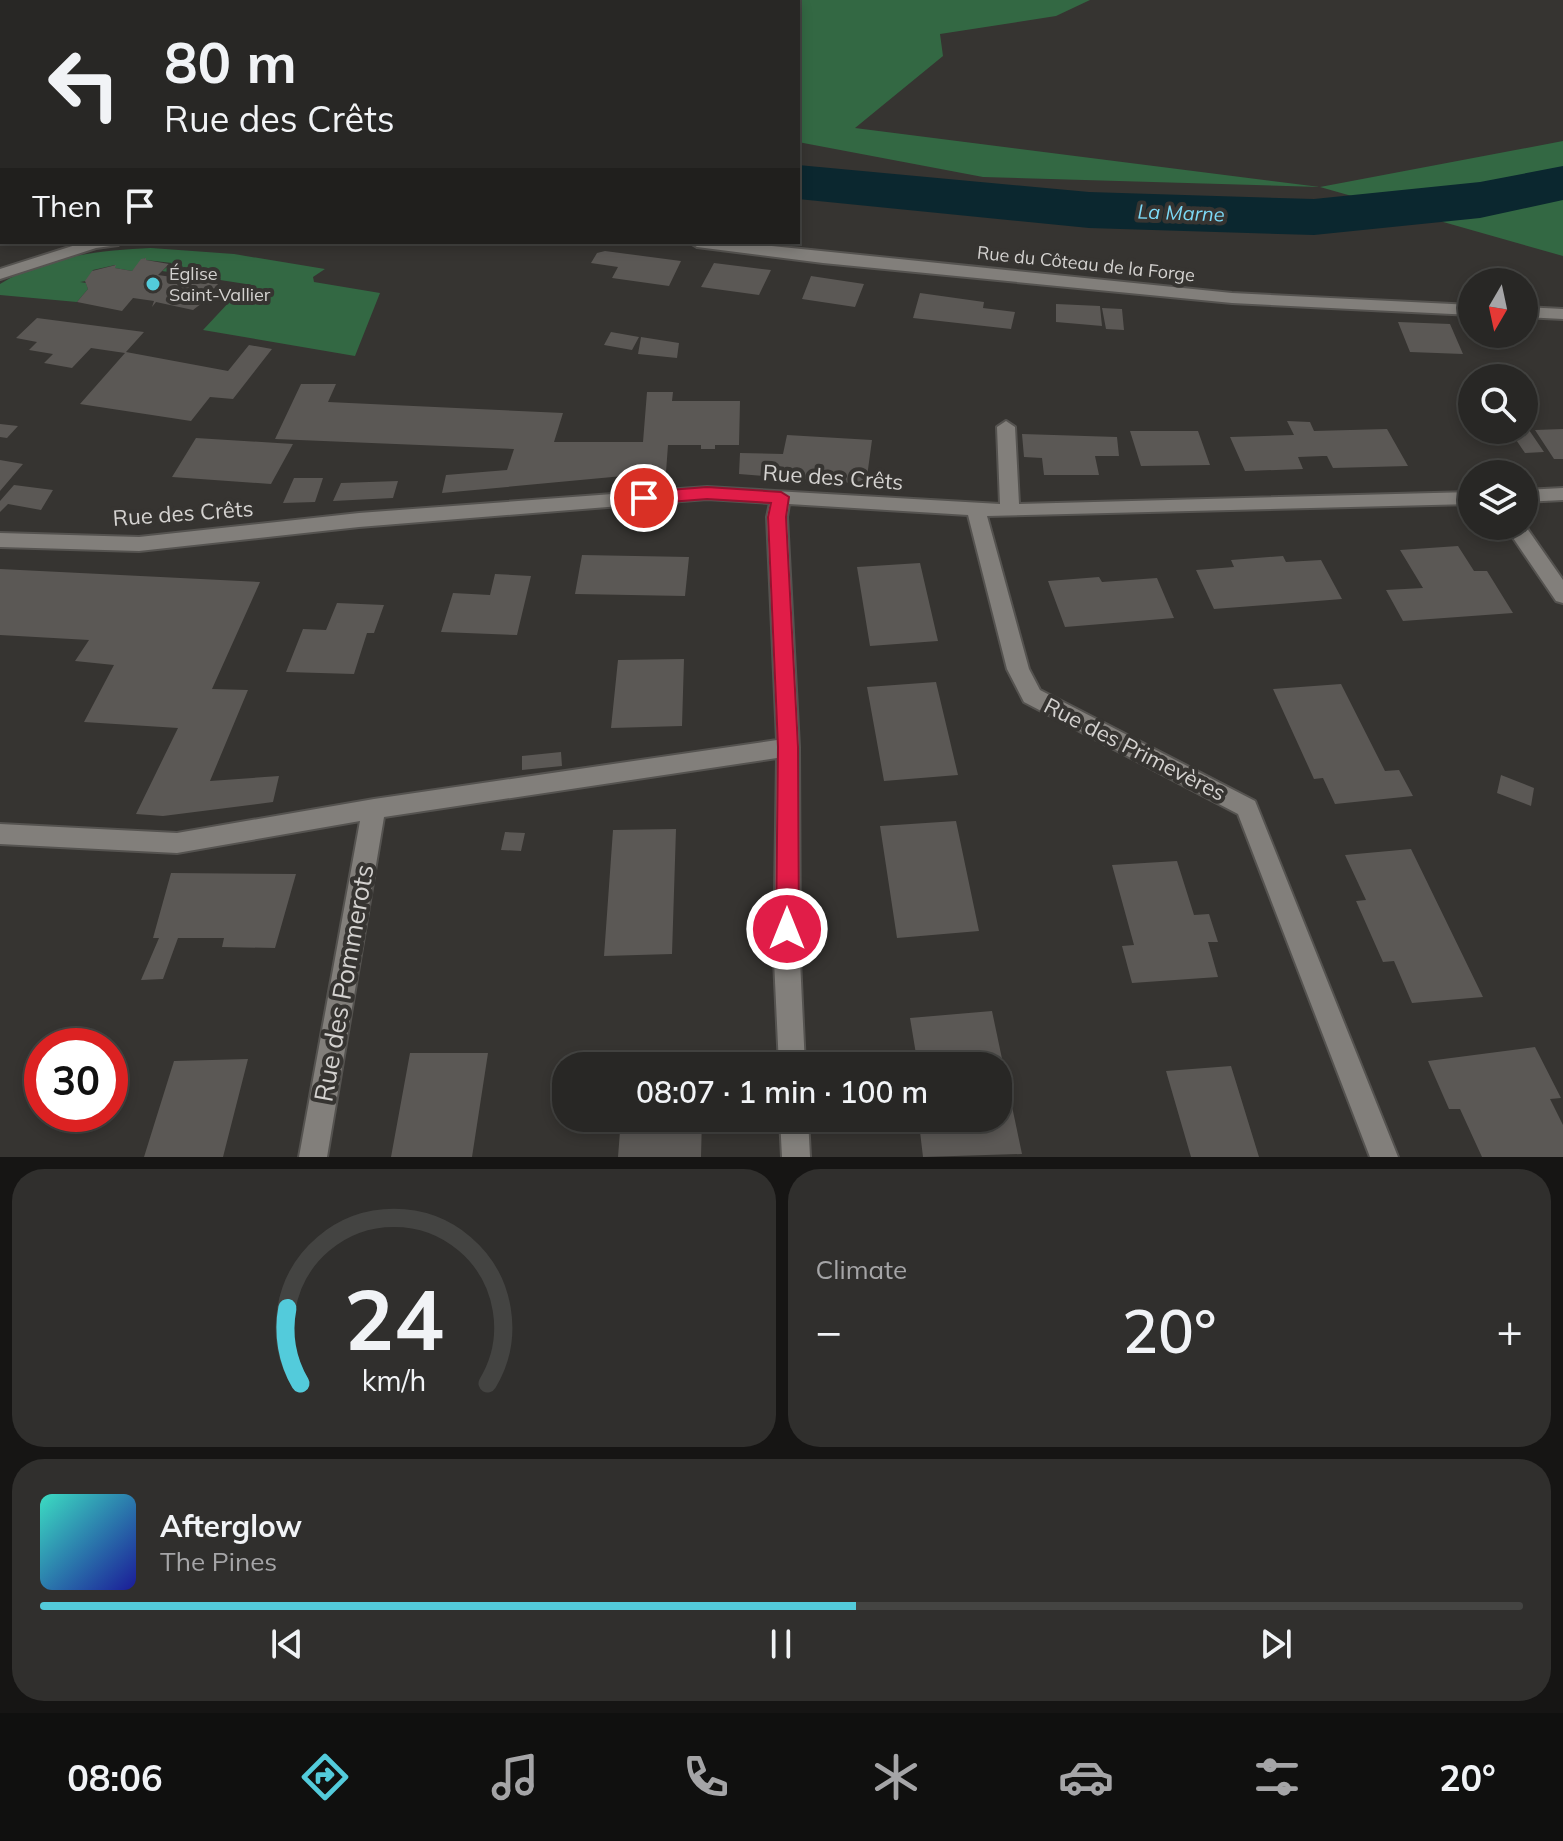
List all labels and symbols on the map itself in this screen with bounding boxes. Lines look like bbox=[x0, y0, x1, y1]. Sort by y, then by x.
water label: La Marne bbox=[1137, 198, 1225, 227]
street label: Rue du Côteau de la Forge bbox=[976, 241, 1196, 286]
place label: Église Saint-Vallier bbox=[169, 262, 271, 306]
north arrow bbox=[1458, 268, 1538, 348]
marker: Église Saint-Vallier bbox=[144, 275, 162, 293]
street label: Rue des Crêts bbox=[762, 458, 904, 496]
pin bbox=[610, 464, 678, 532]
street label: Rue des Crêts bbox=[112, 494, 254, 532]
street label: Rue des Primevères bbox=[1039, 691, 1231, 807]
street label: Rue des Pommerots bbox=[306, 862, 381, 1104]
position arrow bbox=[745, 887, 829, 971]
speed limit sign: 30 bbox=[24, 1028, 128, 1132]

